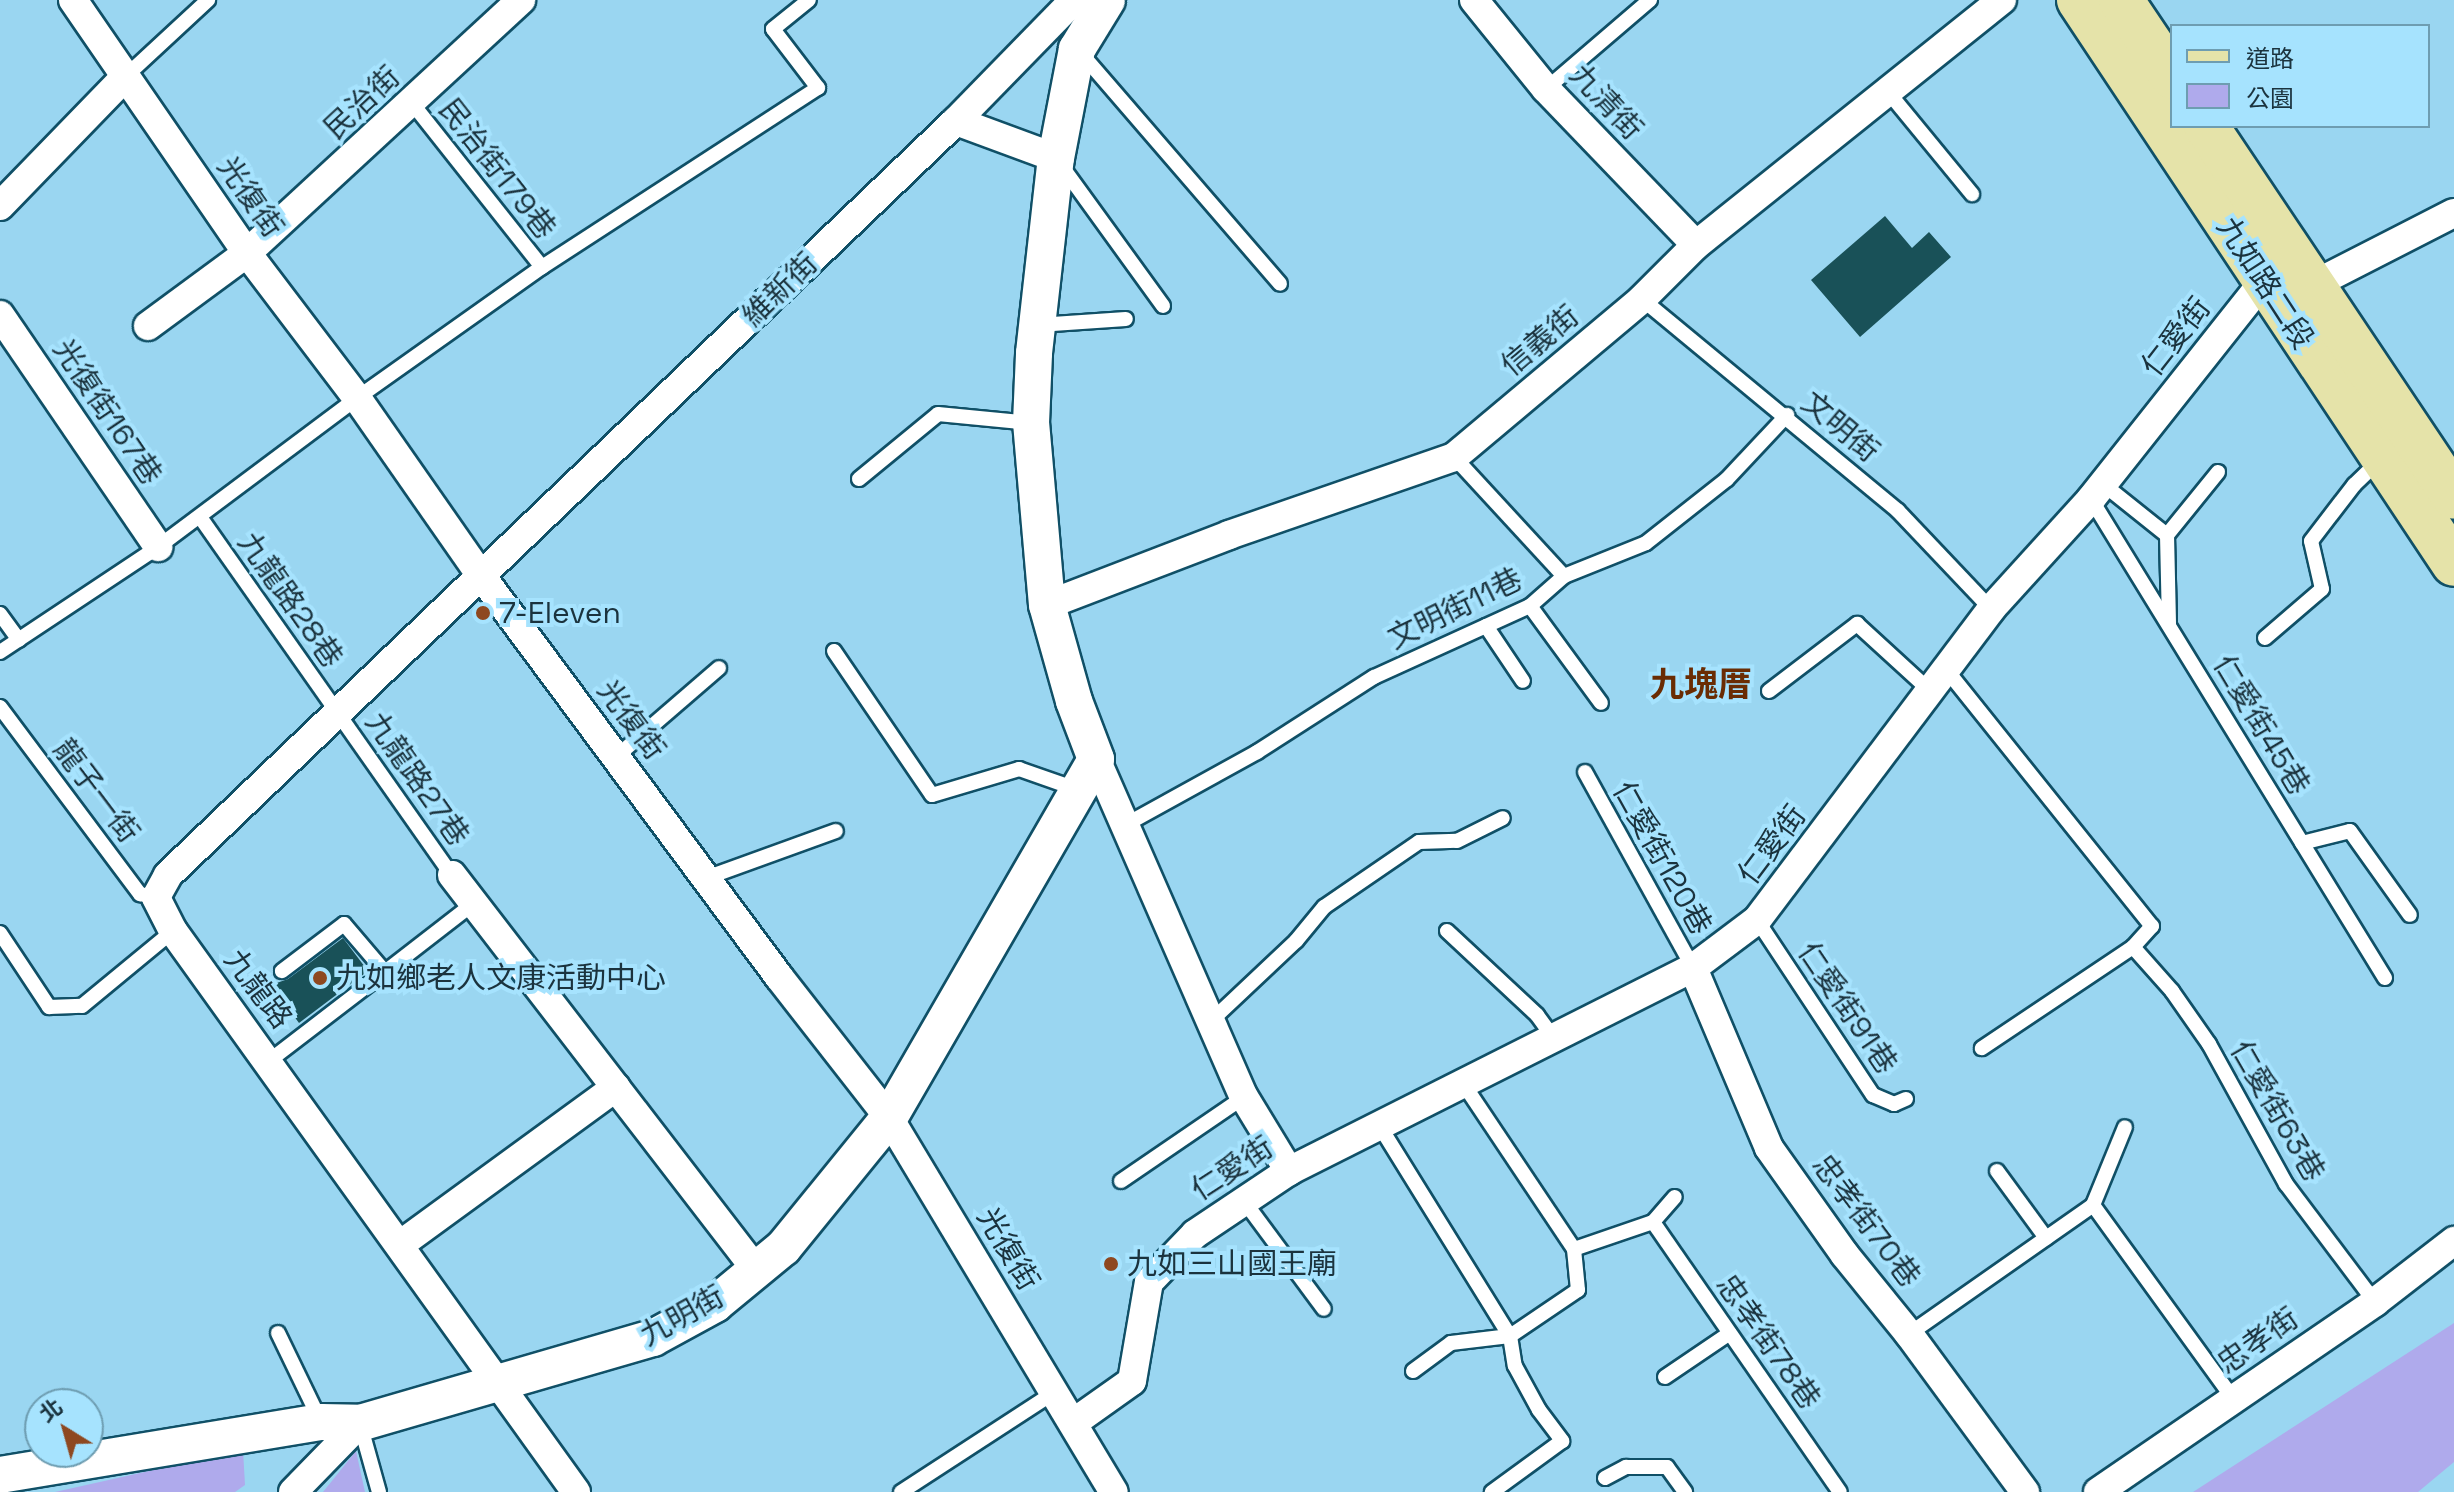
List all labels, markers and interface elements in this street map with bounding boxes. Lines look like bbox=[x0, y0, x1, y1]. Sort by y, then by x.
legend bbox=[2170, 24, 2430, 128]
text: 道路 bbox=[2246, 43, 2294, 74]
street label: 九清街 bbox=[1562, 57, 1650, 147]
street label: 民治街 bbox=[317, 59, 407, 147]
text: 公園 bbox=[2246, 83, 2294, 114]
street label: 民治街179巷 bbox=[431, 92, 563, 246]
street label: 光復街 bbox=[209, 150, 291, 244]
street label: 九如路二段 bbox=[2209, 210, 2321, 356]
street label: 維新街 bbox=[735, 246, 825, 334]
street label: 仁愛街 bbox=[2134, 290, 2218, 384]
street label: 信義街 bbox=[1494, 298, 1586, 384]
street label: 光復街167巷 bbox=[45, 333, 169, 491]
street label: 文明街 bbox=[1794, 384, 1886, 470]
street label: 九龍路28巷 bbox=[230, 525, 350, 675]
street label: 文明街11巷 bbox=[1382, 561, 1528, 657]
place label: 7-Eleven bbox=[499, 595, 621, 631]
marker: 7-Eleven bbox=[474, 604, 492, 622]
street label: 仁愛街45巷 bbox=[2205, 649, 2317, 801]
district label: 九塊厝 bbox=[1650, 665, 1752, 705]
street label: 光復街 bbox=[590, 673, 672, 767]
street label: 九龍路27巷 bbox=[358, 705, 476, 853]
street label: 龍子一街 bbox=[46, 732, 146, 850]
street label: 仁愛街120巷 bbox=[1605, 775, 1719, 941]
street label: 仁愛街 bbox=[1731, 798, 1813, 892]
street label: 仁愛街91巷 bbox=[1790, 935, 1904, 1081]
street label: 九龍路 bbox=[217, 942, 299, 1036]
place label: 九如鄉老人文康活動中心 bbox=[336, 960, 666, 996]
marker: 九如鄉老人文康活動中心 bbox=[311, 969, 329, 987]
street label: 仁愛街63巷 bbox=[2222, 1034, 2332, 1188]
street label: 仁愛街 bbox=[1184, 1129, 1280, 1209]
street label: 忠孝街70巷 bbox=[1805, 1148, 1927, 1294]
street label: 光復街 bbox=[969, 1201, 1047, 1297]
place label: 九如三山國王廟 bbox=[1127, 1246, 1337, 1282]
marker: 九如三山國王廟 bbox=[1102, 1255, 1120, 1273]
street label: 忠孝街78巷 bbox=[1709, 1268, 1827, 1416]
street label: 九明街 bbox=[634, 1278, 730, 1354]
street label: 忠孝街 bbox=[2211, 1300, 2305, 1382]
north arrow bbox=[24, 1388, 104, 1468]
text: 北 bbox=[34, 1393, 68, 1428]

